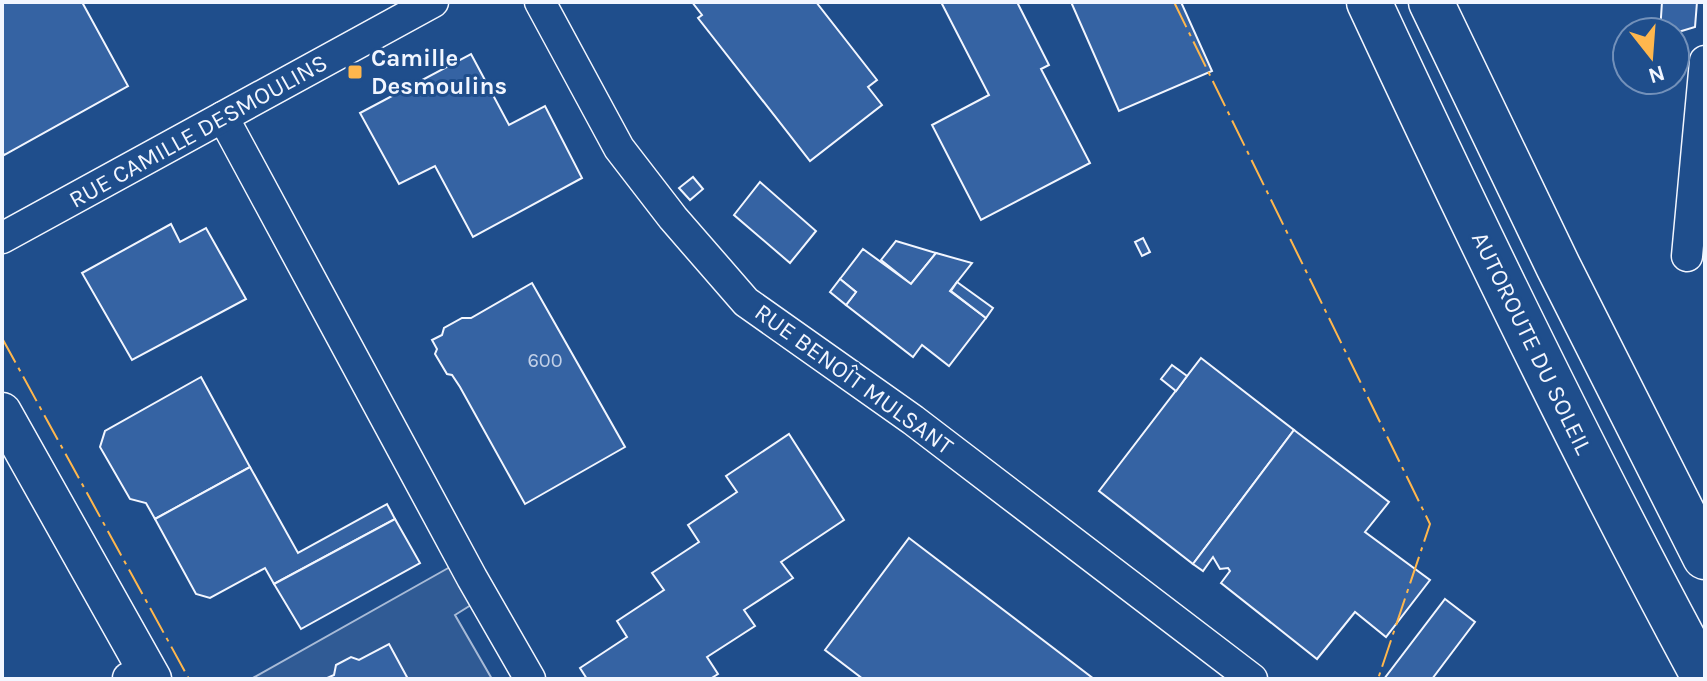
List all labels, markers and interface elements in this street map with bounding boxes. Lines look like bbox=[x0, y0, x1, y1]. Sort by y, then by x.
north arrow bbox=[1611, 16, 1691, 96]
place label: Camille Desmoulins bbox=[371, 44, 507, 100]
street label: RUE CAMILLE DESMOULINS bbox=[64, 48, 332, 214]
text: N bbox=[1645, 59, 1668, 89]
marker: Camille Desmoulins bbox=[346, 63, 364, 81]
street label: AUTOROUTE DU SOLEIL bbox=[1466, 227, 1598, 459]
street label: RUE BENOÎT MULSANT bbox=[749, 298, 959, 460]
house number: 600 bbox=[527, 349, 563, 372]

